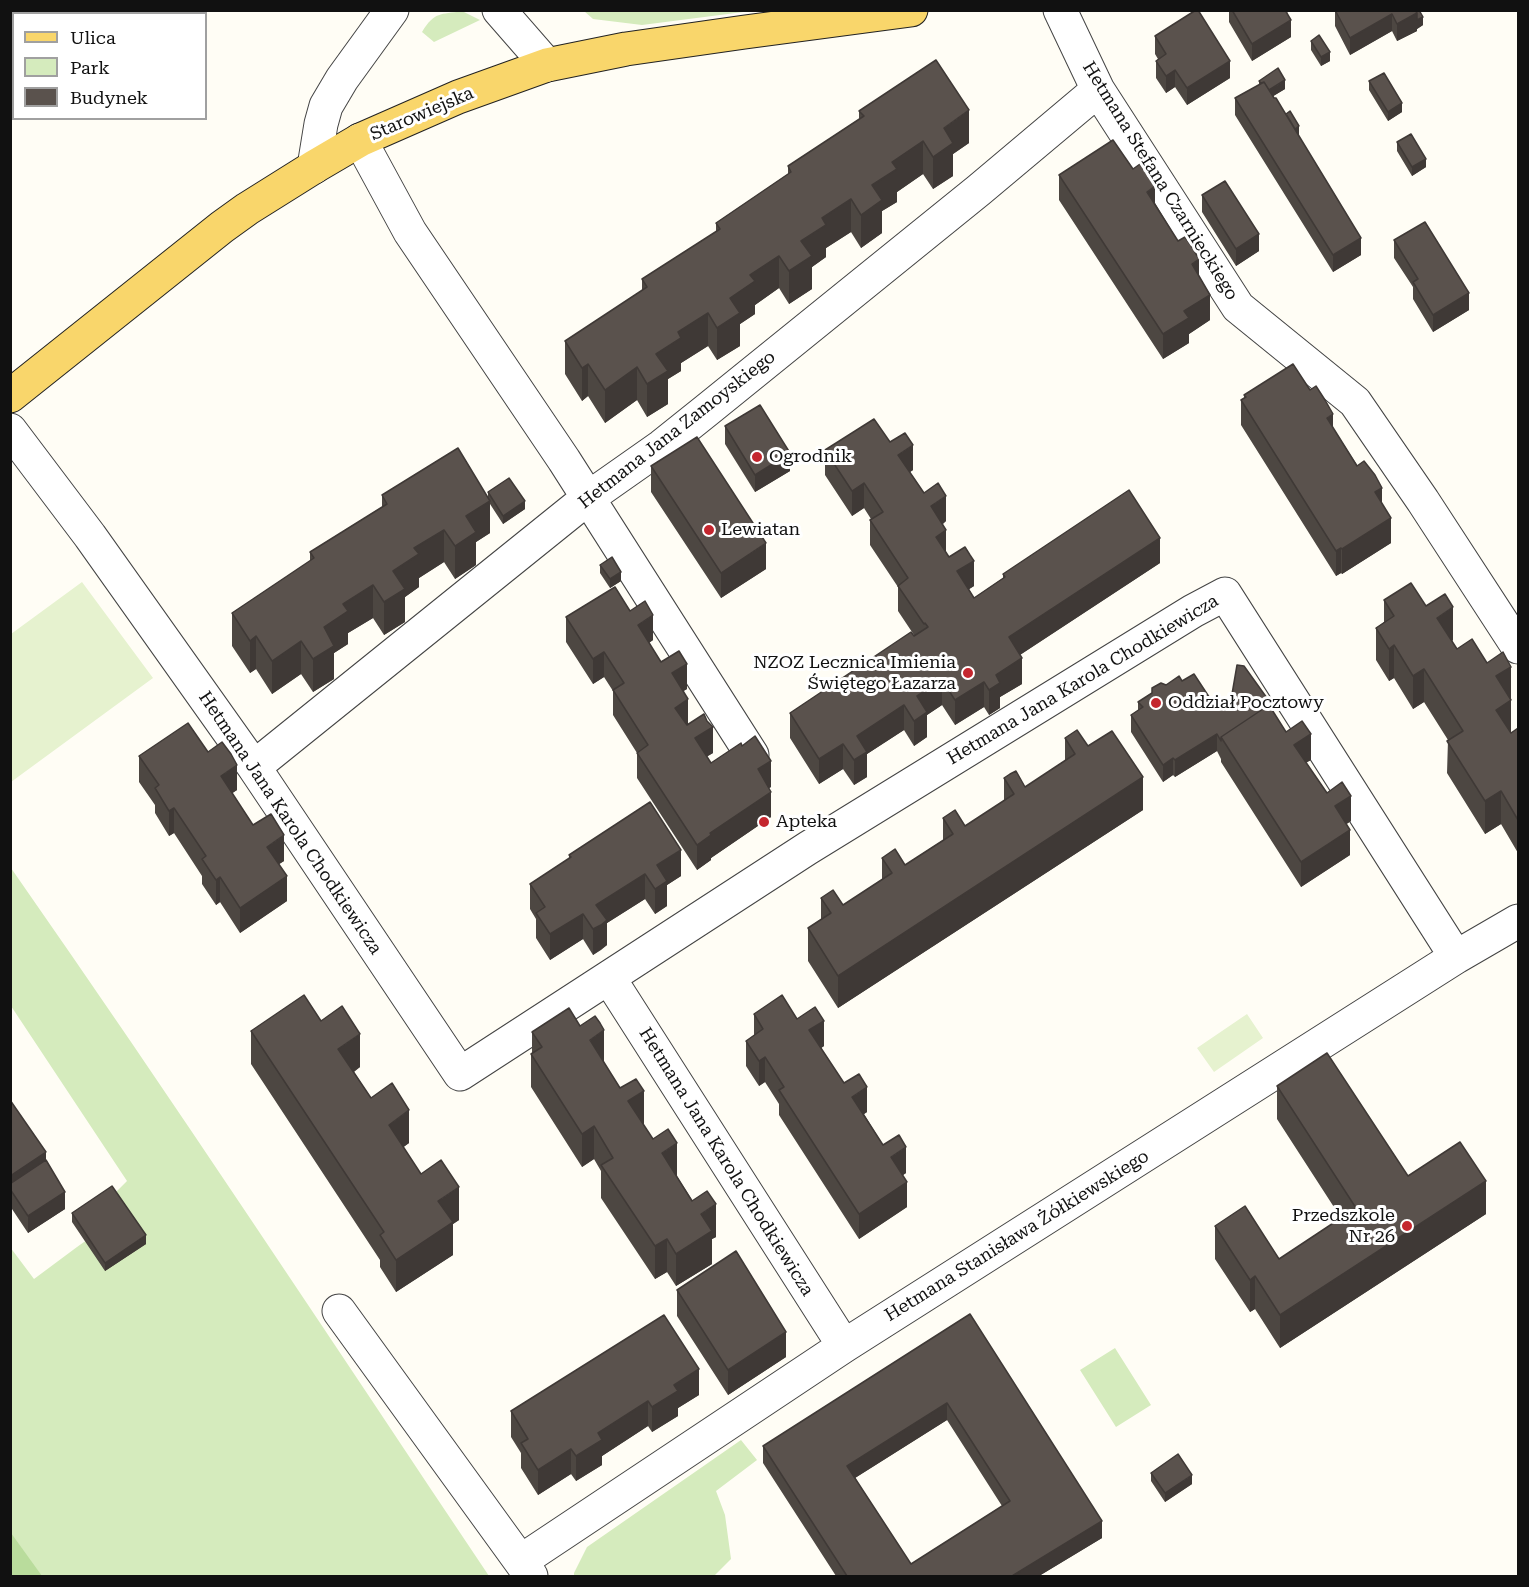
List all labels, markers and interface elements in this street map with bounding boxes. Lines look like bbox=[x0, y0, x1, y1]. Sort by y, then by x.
legend bbox=[12, 12, 207, 120]
text: Ulica bbox=[70, 27, 116, 48]
text: Park bbox=[70, 57, 110, 78]
street label: Hetmana Stefana Czarnieckiego bbox=[1077, 58, 1243, 304]
street label: Starowiejska bbox=[367, 82, 477, 146]
text: Budynek bbox=[70, 87, 148, 108]
street label: Hetmana Jana Zamoyskiego bbox=[574, 346, 780, 514]
place label: Ogrodnik bbox=[769, 446, 852, 468]
marker: Ogrodnik bbox=[750, 450, 764, 464]
place label: Lewiatan bbox=[721, 519, 800, 541]
marker: Lewiatan bbox=[702, 523, 716, 537]
street label: Hetmana Jana Karola Chodkiewicza bbox=[943, 590, 1223, 770]
place label: NZOZ Lecznica Imienia Świętego Łazarza bbox=[753, 652, 956, 694]
marker: NZOZ Lecznica Imienia Świętego Łazarza bbox=[961, 666, 975, 680]
street label: Hetmana Jana Karola Chodkiewicza bbox=[194, 687, 386, 959]
place label: Oddział Pocztowy bbox=[1168, 692, 1324, 714]
marker: Oddział Pocztowy bbox=[1149, 696, 1163, 710]
place label: Apteka bbox=[776, 811, 837, 833]
marker: Apteka bbox=[757, 815, 771, 829]
street label: Hetmana Jana Karola Chodkiewicza bbox=[634, 1024, 818, 1300]
street label: Hetmana Stanisława Żółkiewskiego bbox=[881, 1145, 1153, 1327]
place label: Przedszkole Nr 26 bbox=[1292, 1205, 1395, 1248]
marker: Przedszkole Nr 26 bbox=[1400, 1219, 1414, 1233]

